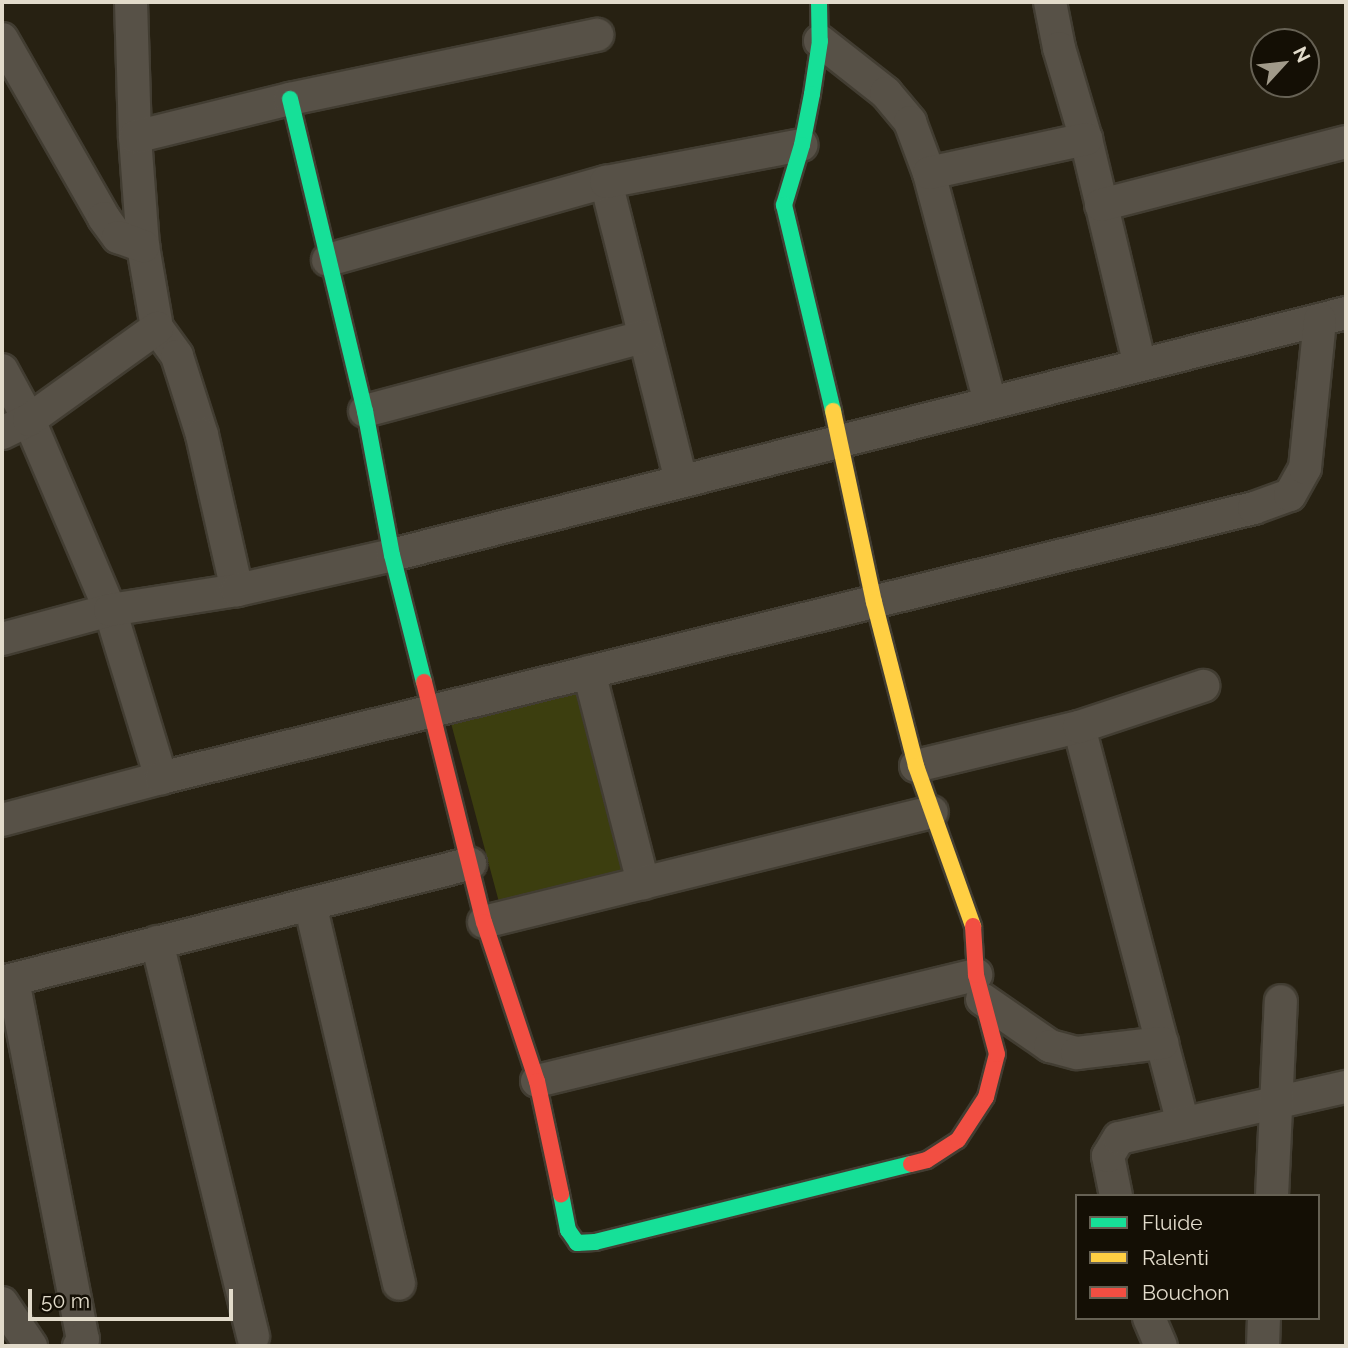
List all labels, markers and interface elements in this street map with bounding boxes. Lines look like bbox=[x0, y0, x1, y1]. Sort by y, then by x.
north arrow bbox=[1250, 28, 1320, 98]
text: N bbox=[1289, 43, 1315, 66]
legend bbox=[1075, 1194, 1320, 1320]
text: Fluide bbox=[1142, 1210, 1203, 1235]
text: Ralenti bbox=[1142, 1245, 1209, 1270]
scale bar bbox=[32, 1274, 236, 1318]
text: Bouchon bbox=[1142, 1280, 1229, 1305]
text: 50 m bbox=[41, 1288, 90, 1313]

